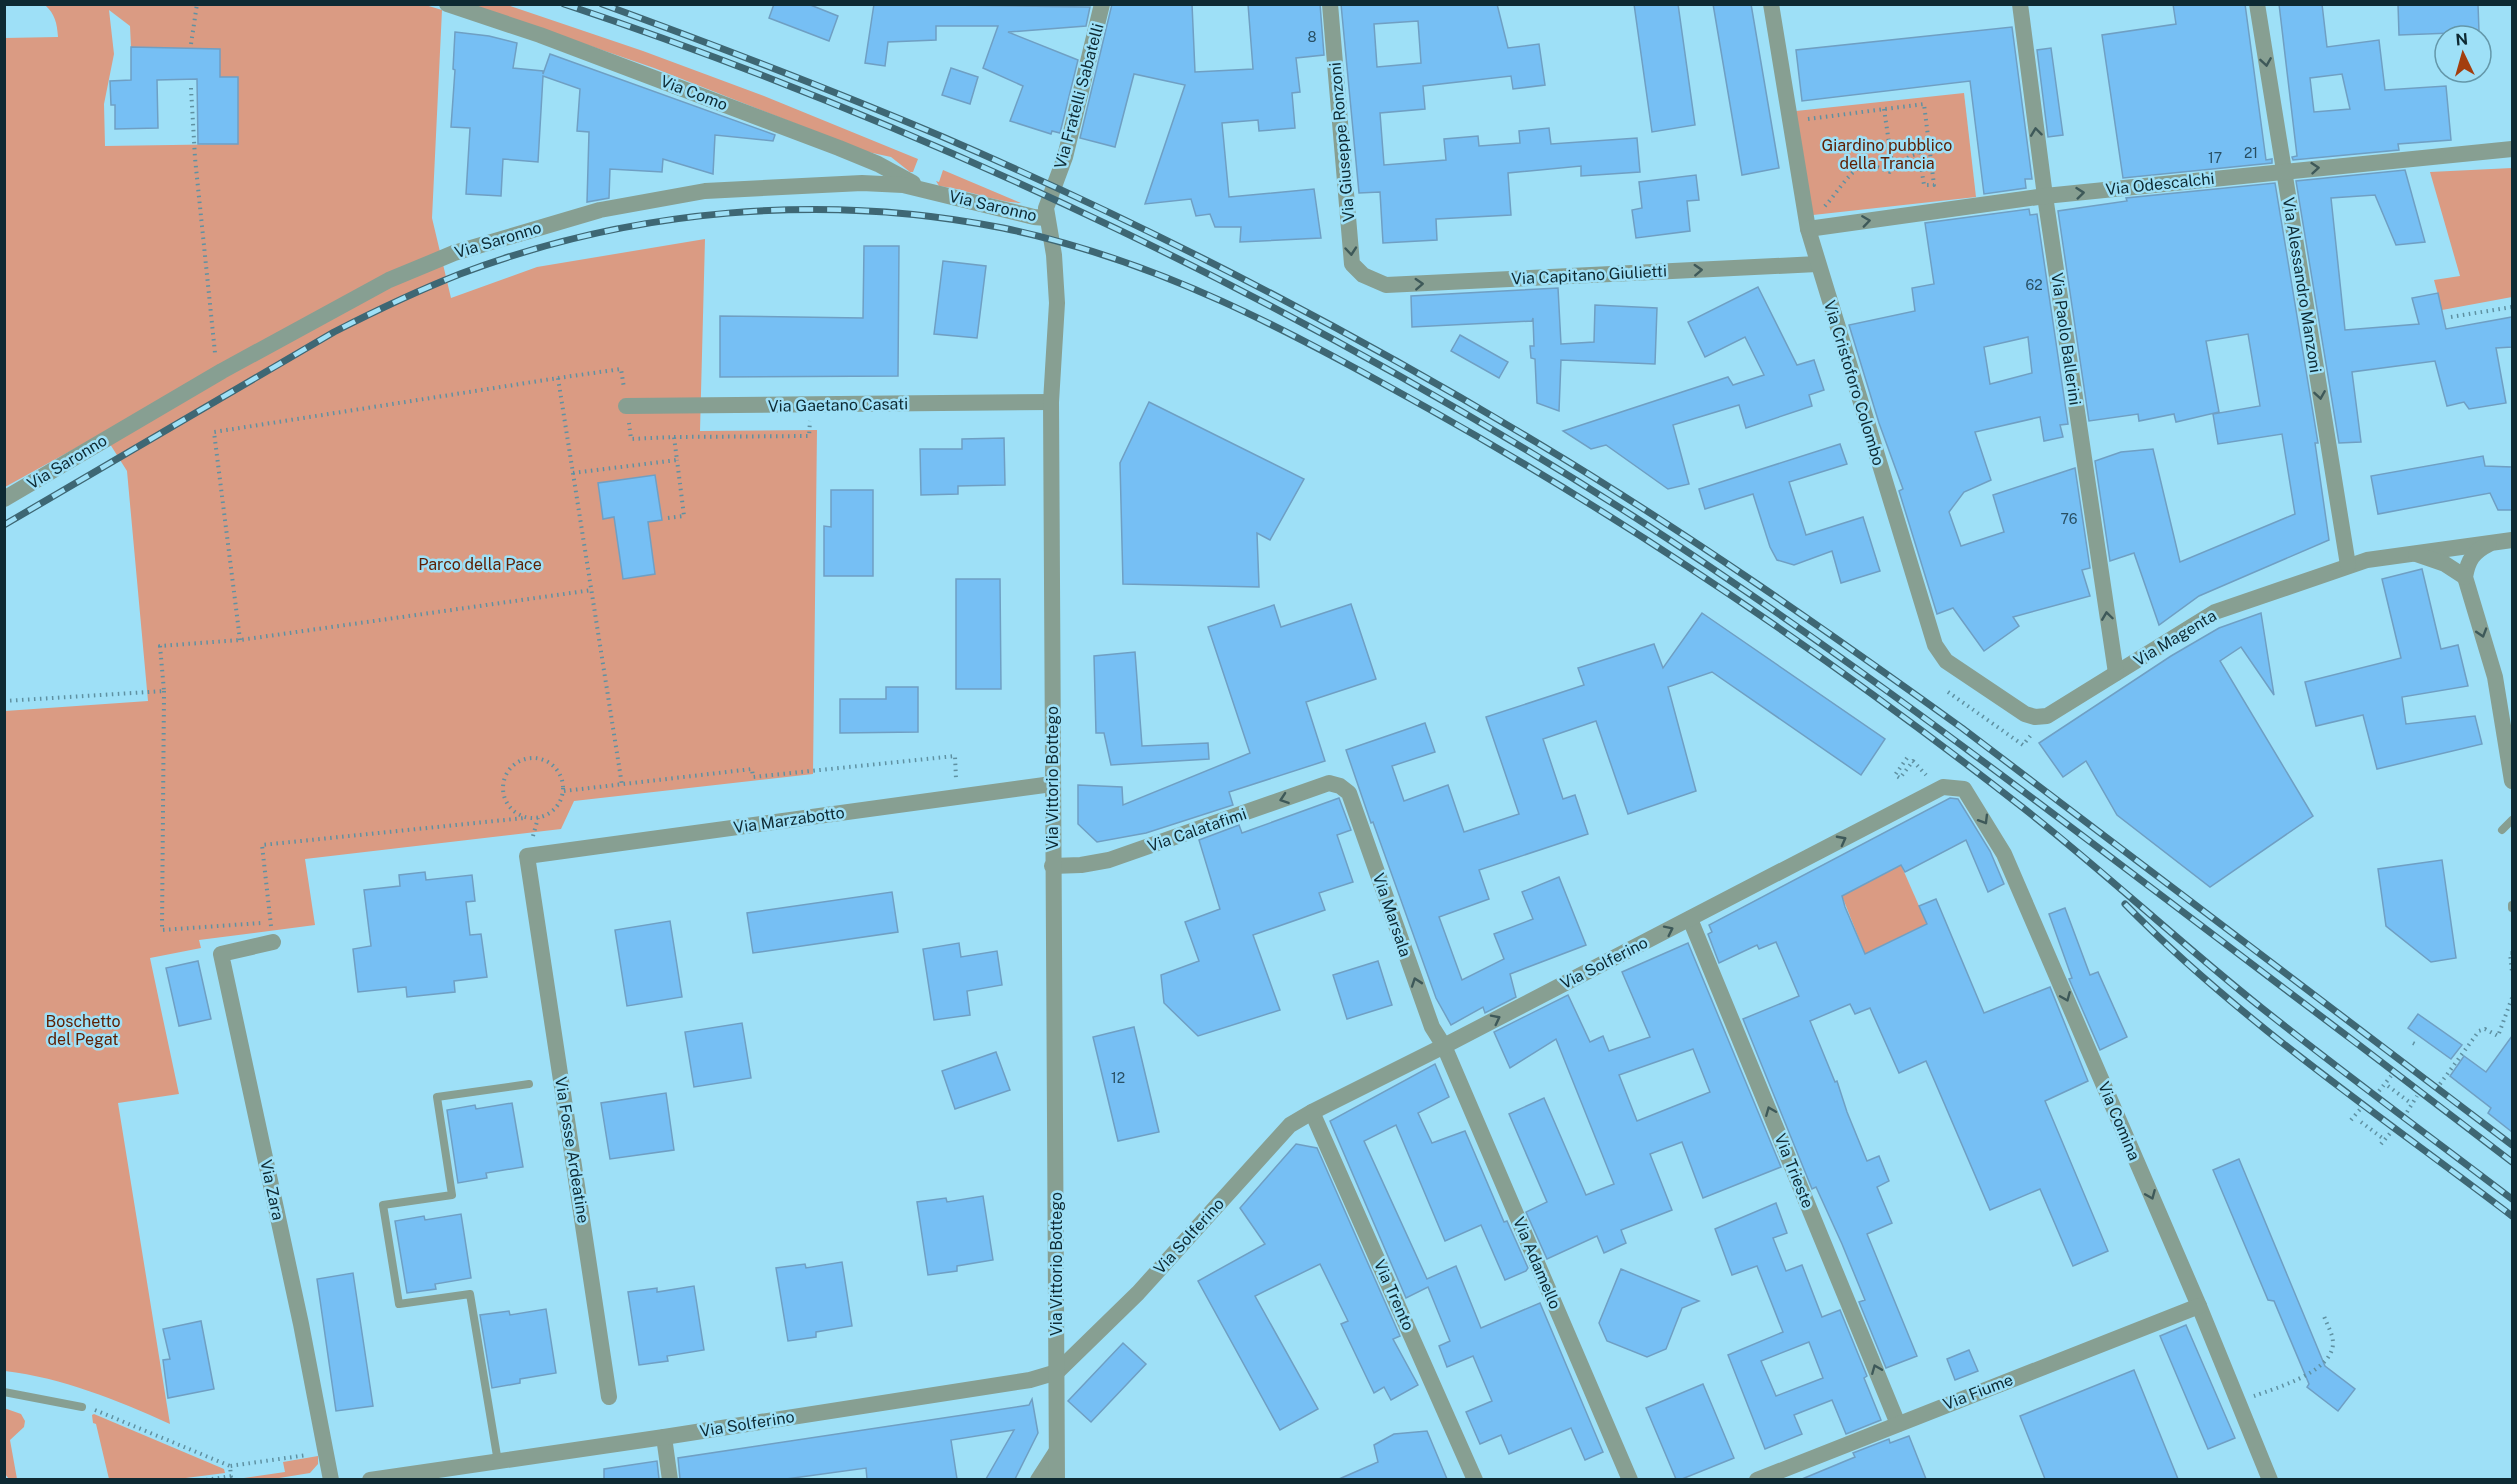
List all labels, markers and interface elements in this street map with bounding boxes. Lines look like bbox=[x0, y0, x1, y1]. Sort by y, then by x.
street label: Via Fratelli Sabatelli bbox=[1050, 21, 1108, 171]
north arrow bbox=[2433, 24, 2493, 84]
house number: 8 bbox=[1307, 29, 1317, 45]
text: N bbox=[2455, 30, 2469, 50]
one-way arrow bbox=[2259, 58, 2271, 67]
street label: Via Giuseppe Ronzoni bbox=[1326, 61, 1358, 223]
street label: Via Como bbox=[658, 72, 730, 114]
one-way arrow bbox=[2031, 127, 2043, 136]
park label: Giardino pubblico della Trancia bbox=[1822, 136, 1952, 173]
house number: 21 bbox=[2244, 145, 2258, 161]
house number: 17 bbox=[2208, 150, 2222, 166]
one-way arrow bbox=[2311, 162, 2320, 175]
street label: Via Odescalchi bbox=[2105, 169, 2215, 199]
street label: Via Saronno bbox=[947, 187, 1039, 225]
one-way arrow bbox=[2075, 187, 2084, 200]
street label: Via Alessandro Manzoni bbox=[2279, 196, 2325, 374]
one-way arrow bbox=[1861, 215, 1870, 228]
street label: Via Saronno bbox=[452, 218, 544, 262]
one-way arrow bbox=[1344, 247, 1357, 256]
street label: Via Capitano Giulietti bbox=[1511, 261, 1667, 289]
one-way arrow bbox=[1693, 264, 1702, 277]
street label: Via Paolo Ballerini bbox=[2047, 271, 2085, 407]
one-way arrow bbox=[1415, 277, 1424, 290]
house number: 62 bbox=[2025, 277, 2043, 293]
street label: Via Cristoforo Colombo bbox=[1820, 298, 1888, 468]
one-way arrow bbox=[2313, 389, 2326, 399]
street label: Via Gaetano Casati bbox=[768, 394, 908, 416]
street label: Via Saronno bbox=[24, 431, 110, 493]
house number: 76 bbox=[2061, 511, 2078, 527]
park label: Parco della Pace bbox=[418, 555, 542, 574]
street label: Via Magenta bbox=[2130, 606, 2220, 670]
one-way arrow bbox=[2101, 611, 2114, 621]
one-way arrow bbox=[2475, 627, 2487, 638]
street label: Via Vittorio Bottego bbox=[1043, 706, 1062, 850]
one-way arrow bbox=[1279, 792, 1290, 805]
street label: Via Marzabotto bbox=[732, 803, 846, 837]
street label: Via Calatafimi bbox=[1145, 804, 1249, 856]
one-way arrow bbox=[1977, 814, 1989, 824]
one-way arrow bbox=[1836, 836, 1847, 847]
street label: Via Marsala bbox=[1369, 871, 1415, 959]
one-way arrow bbox=[1663, 925, 1674, 937]
street label: Via Solferino bbox=[1557, 933, 1651, 993]
one-way arrow bbox=[1410, 977, 1423, 988]
one-way arrow bbox=[2059, 991, 2071, 1002]
park label: Boschetto del Pegat bbox=[46, 1012, 120, 1049]
one-way arrow bbox=[1490, 1015, 1500, 1026]
house number: 12 bbox=[1111, 1070, 1125, 1086]
street label: Via Fosse Ardeatine bbox=[551, 1076, 593, 1224]
street label: Via Comina bbox=[2094, 1079, 2144, 1163]
one-way arrow bbox=[1765, 1107, 1777, 1118]
street label: Via Trieste bbox=[1770, 1131, 1818, 1211]
street label: Via Zara bbox=[256, 1158, 288, 1222]
one-way arrow bbox=[2144, 1189, 2156, 1200]
street label: Via Vittorio Bottego bbox=[1047, 1192, 1066, 1336]
street label: Via Solferino bbox=[1150, 1194, 1228, 1278]
street label: Via Adamello bbox=[1509, 1214, 1565, 1312]
street label: Via Trento bbox=[1370, 1257, 1418, 1333]
one-way arrow bbox=[1871, 1365, 1883, 1376]
street label: Via Fiume bbox=[1940, 1370, 2016, 1414]
street label: Via Solferino bbox=[698, 1407, 796, 1441]

